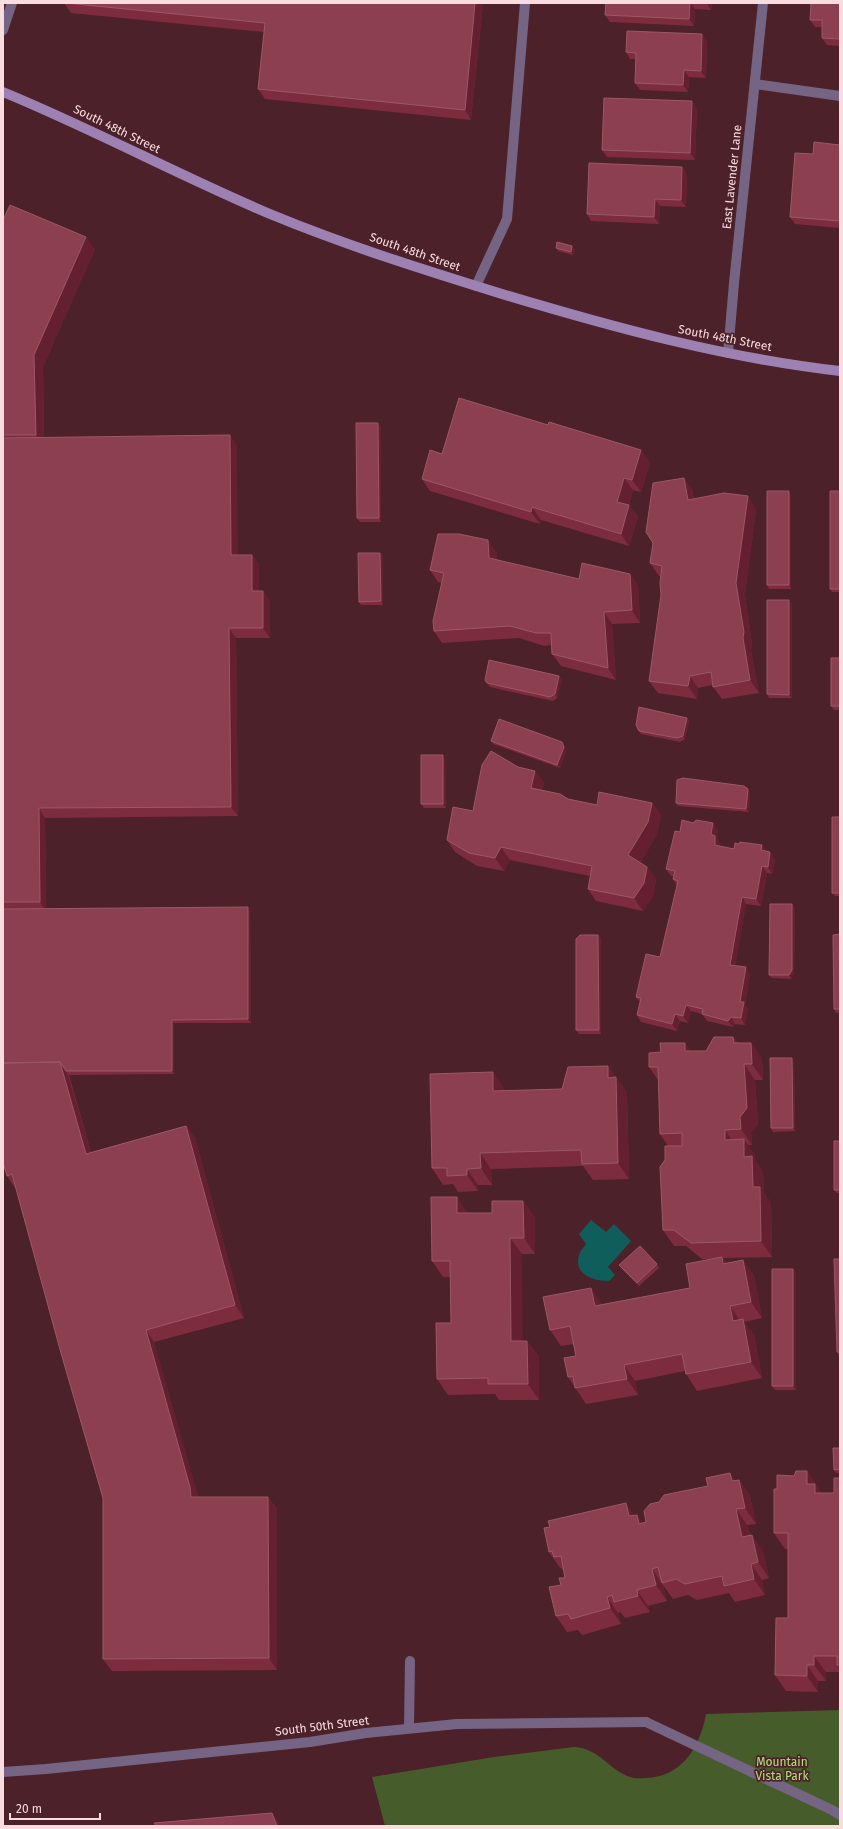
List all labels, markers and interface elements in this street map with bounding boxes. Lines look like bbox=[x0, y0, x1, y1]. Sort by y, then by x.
street label: South 48th Street bbox=[71, 102, 163, 156]
street label: East Lavender Lane bbox=[720, 124, 744, 230]
street label: South 48th Street bbox=[368, 230, 463, 274]
street label: South 48th Street bbox=[677, 322, 774, 354]
street label: South 50th Street bbox=[274, 1713, 371, 1739]
park label: Mountain Vista Park bbox=[755, 1755, 809, 1783]
scale bar bbox=[10, 1795, 100, 1821]
text: 20 m bbox=[16, 1802, 42, 1816]

